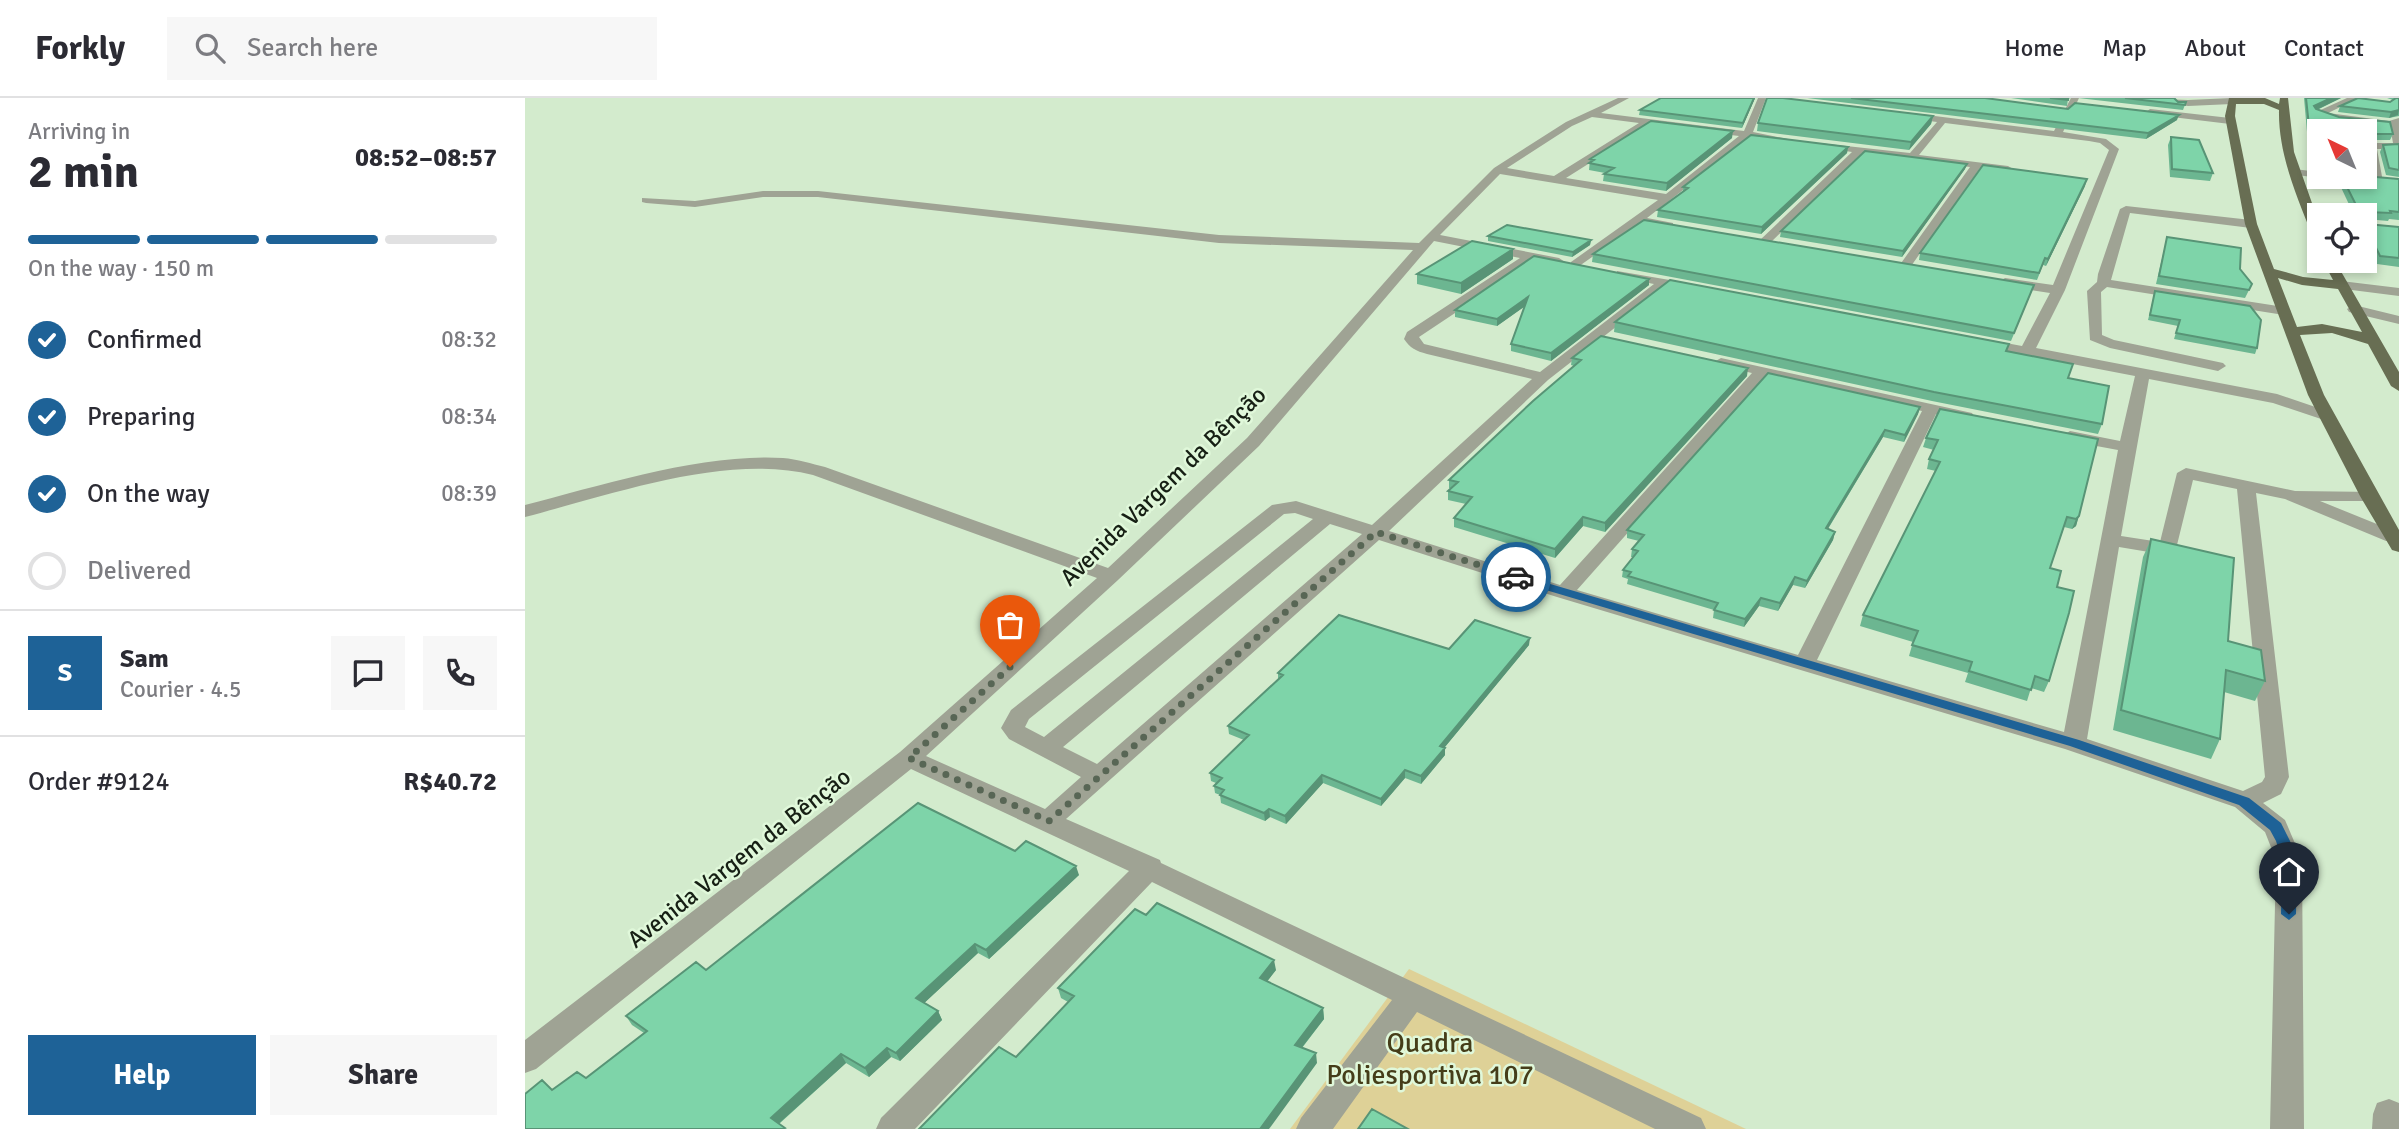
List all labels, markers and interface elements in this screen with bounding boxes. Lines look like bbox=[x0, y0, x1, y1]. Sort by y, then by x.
search box bbox=[167, 17, 657, 80]
text: Forkly bbox=[35, 28, 125, 69]
icon: search bbox=[191, 29, 229, 67]
text: Search here bbox=[247, 32, 378, 64]
text: Home bbox=[2004, 33, 2064, 63]
text: Map bbox=[2102, 33, 2147, 63]
text: About bbox=[2185, 33, 2246, 63]
text: Contact bbox=[2284, 33, 2364, 63]
text: Arriving in bbox=[28, 117, 130, 146]
north arrow bbox=[2307, 119, 2377, 189]
map controls bbox=[2307, 119, 2377, 273]
text: 08:52–08:57 bbox=[355, 142, 497, 174]
text: 2 min bbox=[28, 144, 139, 200]
button: locate bbox=[2307, 203, 2377, 273]
text: On the way · 150 m bbox=[28, 254, 214, 283]
icon: check bbox=[28, 321, 66, 359]
text: Confirmed bbox=[87, 324, 202, 356]
text: 08:32 bbox=[441, 325, 497, 354]
street label: Avenida Vargem da Bênção bbox=[1054, 380, 1272, 592]
icon: check bbox=[28, 398, 66, 436]
text: Preparing bbox=[87, 401, 195, 433]
text: 08:34 bbox=[441, 402, 497, 431]
icon: check bbox=[28, 475, 66, 513]
text: On the way bbox=[87, 478, 210, 510]
text: 08:39 bbox=[441, 479, 497, 508]
courier bbox=[1481, 542, 1551, 612]
text: Delivered bbox=[87, 555, 192, 587]
icon: car bbox=[1497, 558, 1535, 596]
pin bbox=[980, 595, 1040, 667]
icon: bag bbox=[991, 606, 1029, 644]
button: chat bbox=[331, 636, 405, 710]
button: phone bbox=[423, 636, 497, 710]
text: Sam bbox=[120, 643, 169, 675]
text: S bbox=[58, 657, 72, 689]
text: Courier · 4.5 bbox=[120, 675, 241, 704]
street label: Avenida Vargem da Bênção bbox=[621, 762, 857, 954]
text: Order #9124 bbox=[28, 766, 169, 798]
text: R$40.72 bbox=[403, 766, 497, 798]
pin bbox=[2259, 842, 2319, 914]
icon: home bbox=[2270, 853, 2308, 891]
park label: Quadra Poliesportiva 107 bbox=[1326, 1026, 1534, 1092]
button: Help bbox=[28, 1035, 256, 1115]
button: Share bbox=[270, 1035, 497, 1115]

